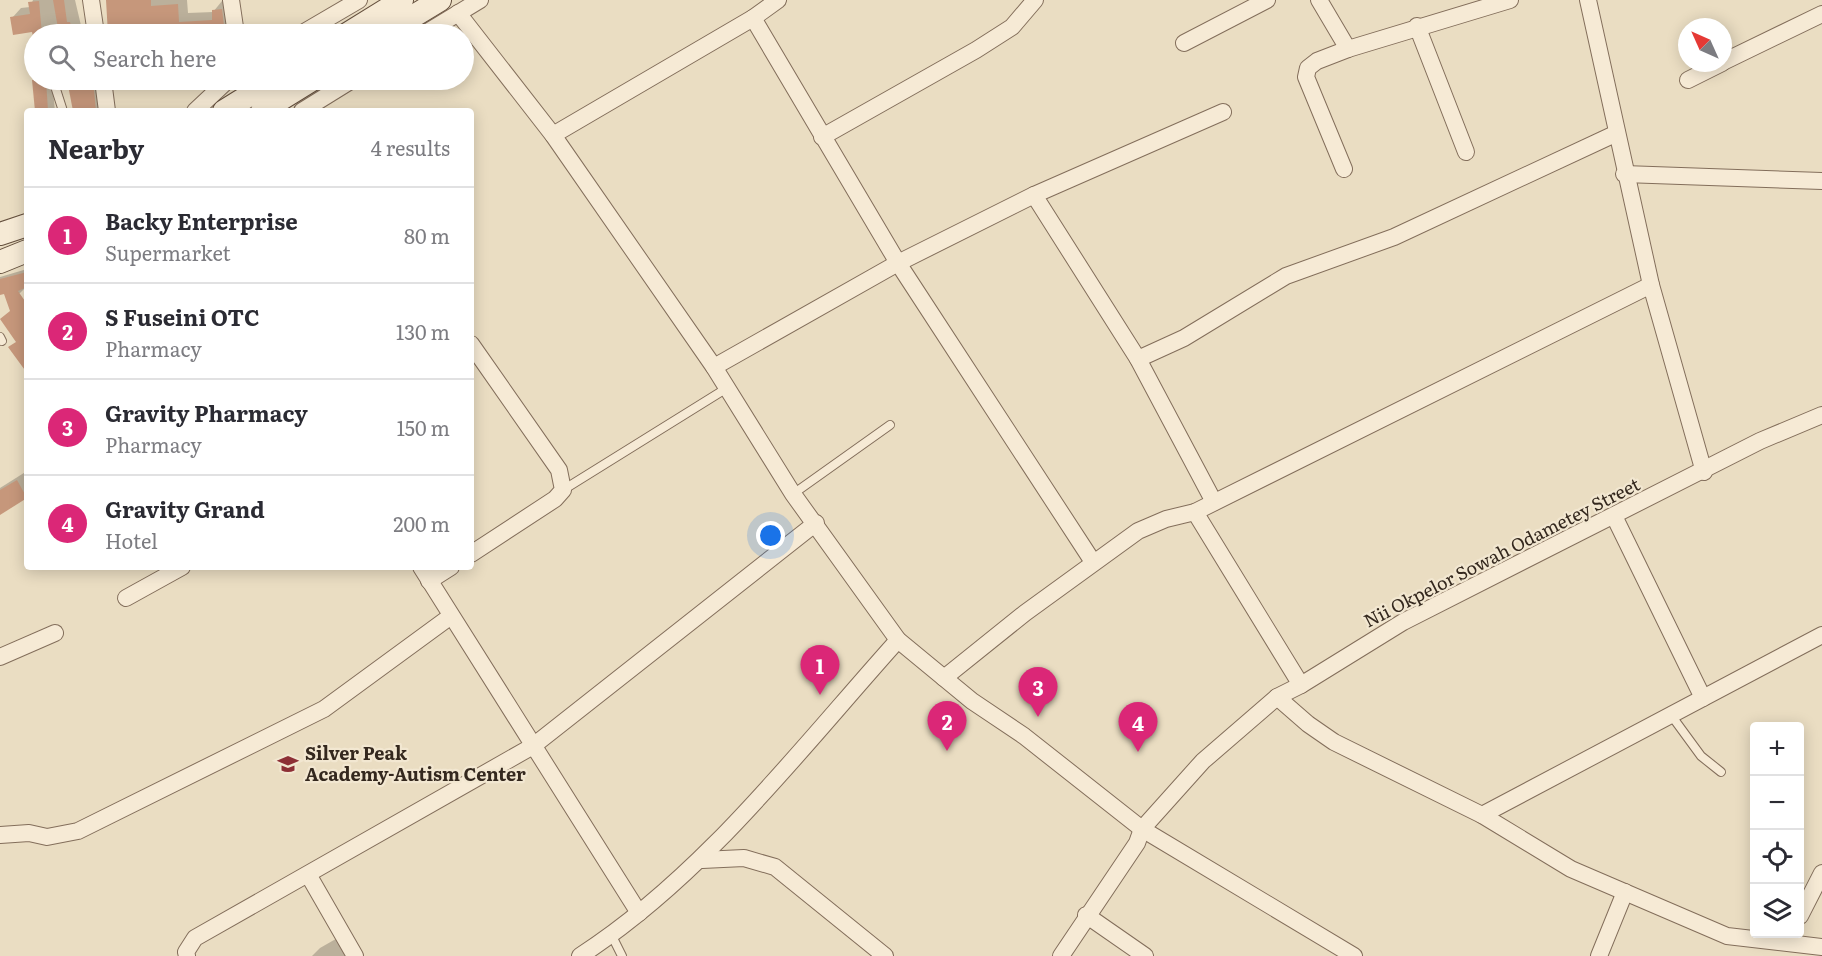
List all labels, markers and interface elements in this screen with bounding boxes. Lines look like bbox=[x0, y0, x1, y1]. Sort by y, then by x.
north arrow bbox=[1678, 18, 1732, 72]
search box bbox=[24, 24, 474, 90]
icon: search bbox=[45, 41, 78, 74]
text: Search here bbox=[93, 41, 216, 74]
text: Nearby bbox=[48, 128, 144, 167]
text: 4 results bbox=[371, 132, 450, 162]
text: Backy Enterprise bbox=[105, 204, 298, 237]
text: 1 bbox=[63, 220, 72, 250]
text: 80 m bbox=[404, 220, 450, 250]
text: Supermarket bbox=[105, 237, 231, 267]
text: S Fuseini OTC bbox=[105, 300, 260, 333]
text: 2 bbox=[62, 316, 73, 346]
text: 130 m bbox=[396, 316, 450, 346]
text: Pharmacy bbox=[105, 333, 202, 363]
text: Gravity Pharmacy bbox=[105, 396, 308, 429]
text: 3 bbox=[62, 412, 73, 442]
text: 150 m bbox=[397, 412, 450, 442]
text: Pharmacy bbox=[105, 429, 202, 459]
street label: Nii Okpelor Sowah Odametey Street bbox=[1358, 470, 1645, 633]
text: Gravity Grand bbox=[105, 492, 265, 525]
text: 4 bbox=[61, 508, 74, 538]
text: 200 m bbox=[393, 508, 450, 538]
your location bbox=[756, 521, 785, 550]
text: Hotel bbox=[105, 525, 158, 555]
pin: 1 bbox=[800, 646, 840, 695]
pin: 3 bbox=[1018, 668, 1058, 717]
pin: 2 bbox=[928, 702, 966, 751]
pin: 4 bbox=[1118, 702, 1158, 752]
map controls bbox=[1750, 722, 1804, 938]
button: + bbox=[1750, 722, 1804, 776]
place label: Silver Peak Academy-Autism Center bbox=[305, 739, 526, 787]
school or university icon: Silver Peak Academy-Autism Center bbox=[276, 752, 300, 776]
button: − bbox=[1750, 776, 1804, 830]
button: locate bbox=[1750, 830, 1804, 884]
button: layers bbox=[1750, 884, 1804, 938]

